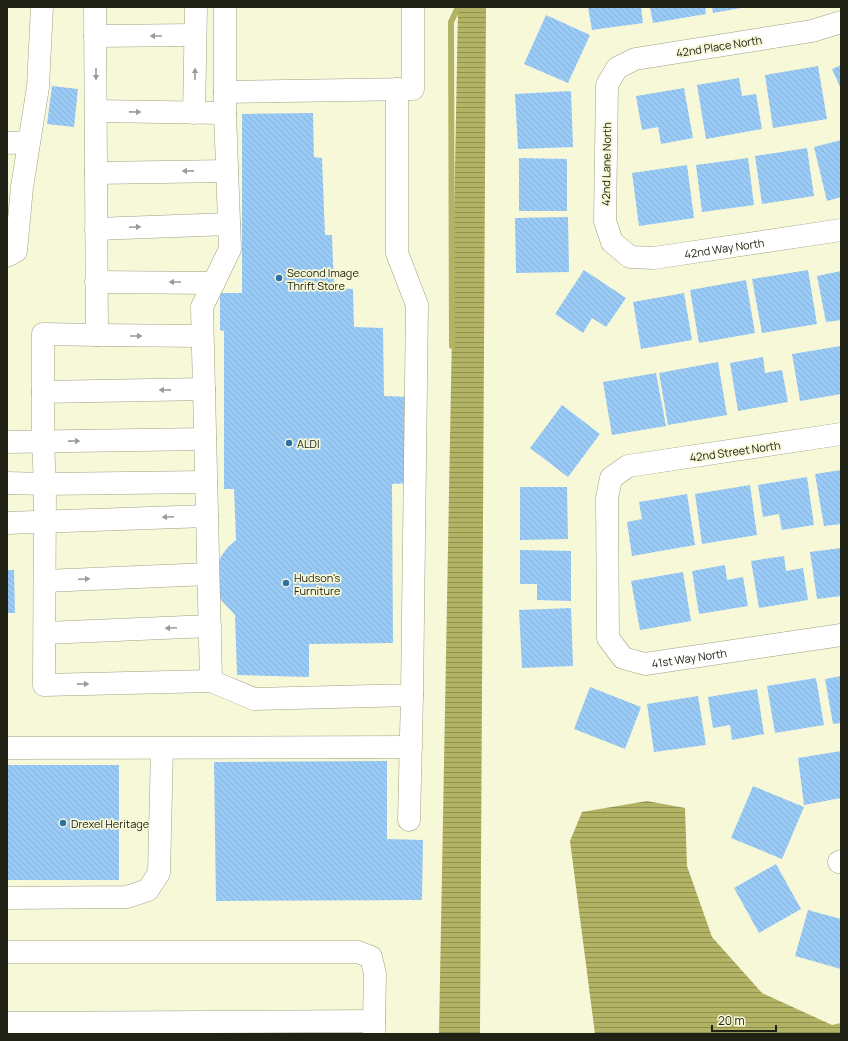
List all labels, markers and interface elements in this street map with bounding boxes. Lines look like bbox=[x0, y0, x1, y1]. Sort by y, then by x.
street label: 42nd Place North bbox=[675, 32, 763, 60]
one-way arrow bbox=[149, 33, 162, 39]
one-way arrow bbox=[192, 67, 198, 80]
one-way arrow bbox=[93, 68, 99, 81]
one-way arrow bbox=[129, 109, 142, 115]
street label: 42nd Lane North bbox=[598, 122, 614, 206]
one-way arrow bbox=[182, 168, 194, 175]
one-way arrow bbox=[129, 224, 141, 231]
street label: 42nd Way North bbox=[683, 234, 765, 261]
place label: Second Image Thrift Store bbox=[287, 265, 359, 293]
marker: Second Image Thrift Store bbox=[274, 273, 284, 283]
one-way arrow bbox=[168, 279, 181, 285]
one-way arrow bbox=[130, 333, 143, 339]
one-way arrow bbox=[158, 387, 171, 393]
place label: ALDI bbox=[297, 436, 320, 451]
street label: 42nd Street North bbox=[689, 437, 781, 465]
one-way arrow bbox=[68, 438, 81, 444]
marker: ALDI bbox=[284, 438, 294, 448]
one-way arrow bbox=[162, 514, 174, 521]
place label: Hudson's Furniture bbox=[294, 570, 341, 598]
one-way arrow bbox=[78, 576, 90, 583]
marker: Hudson's Furniture bbox=[281, 578, 291, 588]
one-way arrow bbox=[165, 624, 177, 631]
street label: 41st Way North bbox=[651, 645, 728, 670]
one-way arrow bbox=[77, 681, 90, 687]
place label: Drexel Heritage bbox=[71, 816, 150, 831]
marker: Drexel Heritage bbox=[58, 818, 68, 828]
scale bar bbox=[712, 1007, 776, 1033]
text: 20 m bbox=[718, 1012, 745, 1029]

